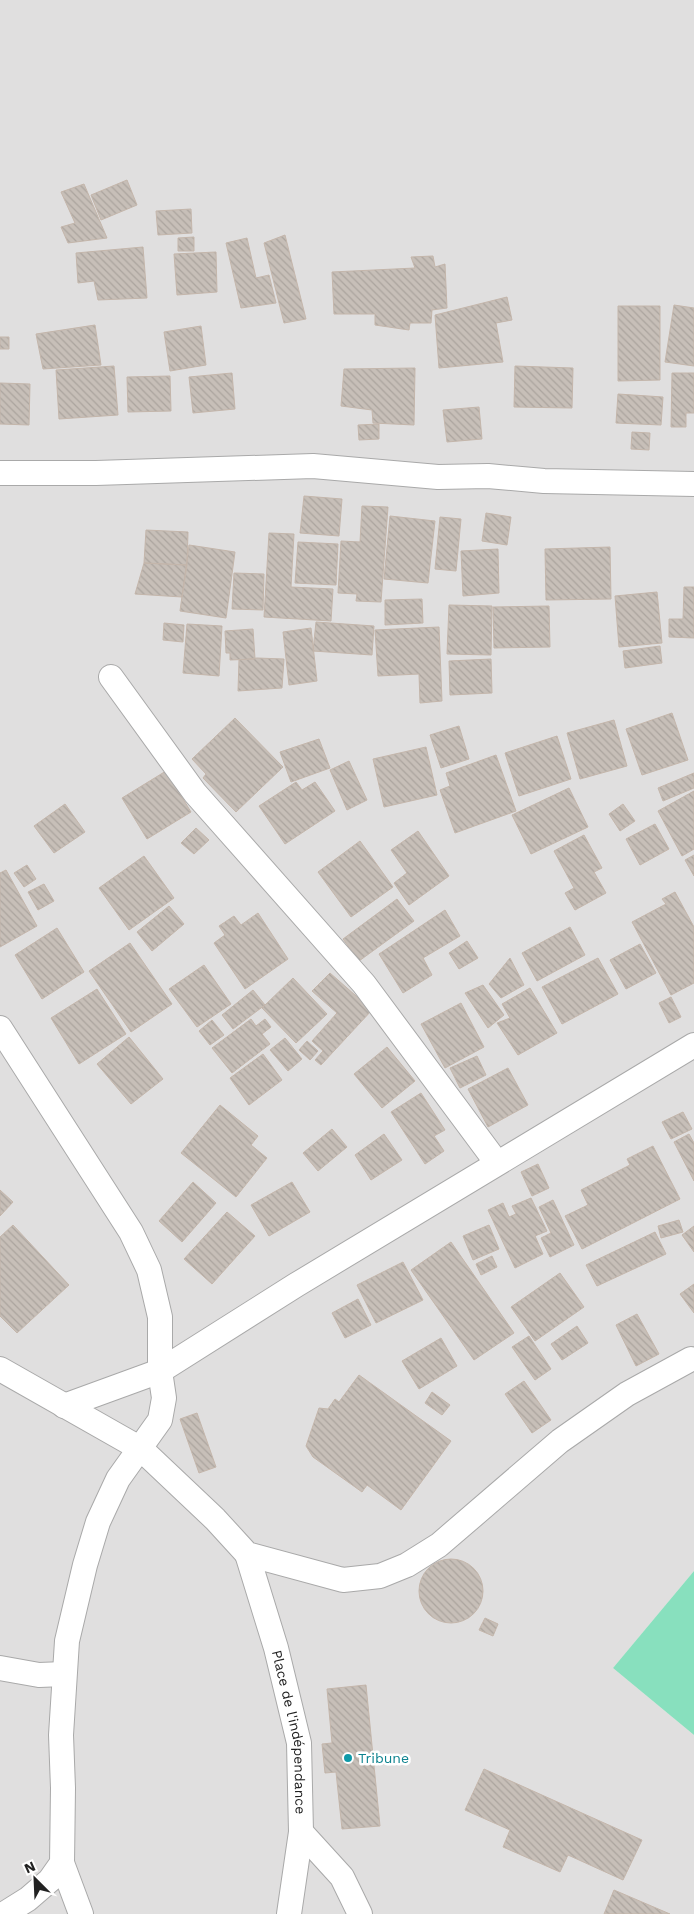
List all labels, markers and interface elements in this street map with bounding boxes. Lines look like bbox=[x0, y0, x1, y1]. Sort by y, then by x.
street label: Place de l'indépendance bbox=[269, 1648, 309, 1814]
place label: Tribune bbox=[358, 1750, 409, 1766]
marker: Tribune bbox=[342, 1752, 354, 1764]
north arrow bbox=[10, 1854, 60, 1904]
text: N bbox=[22, 1858, 38, 1877]

